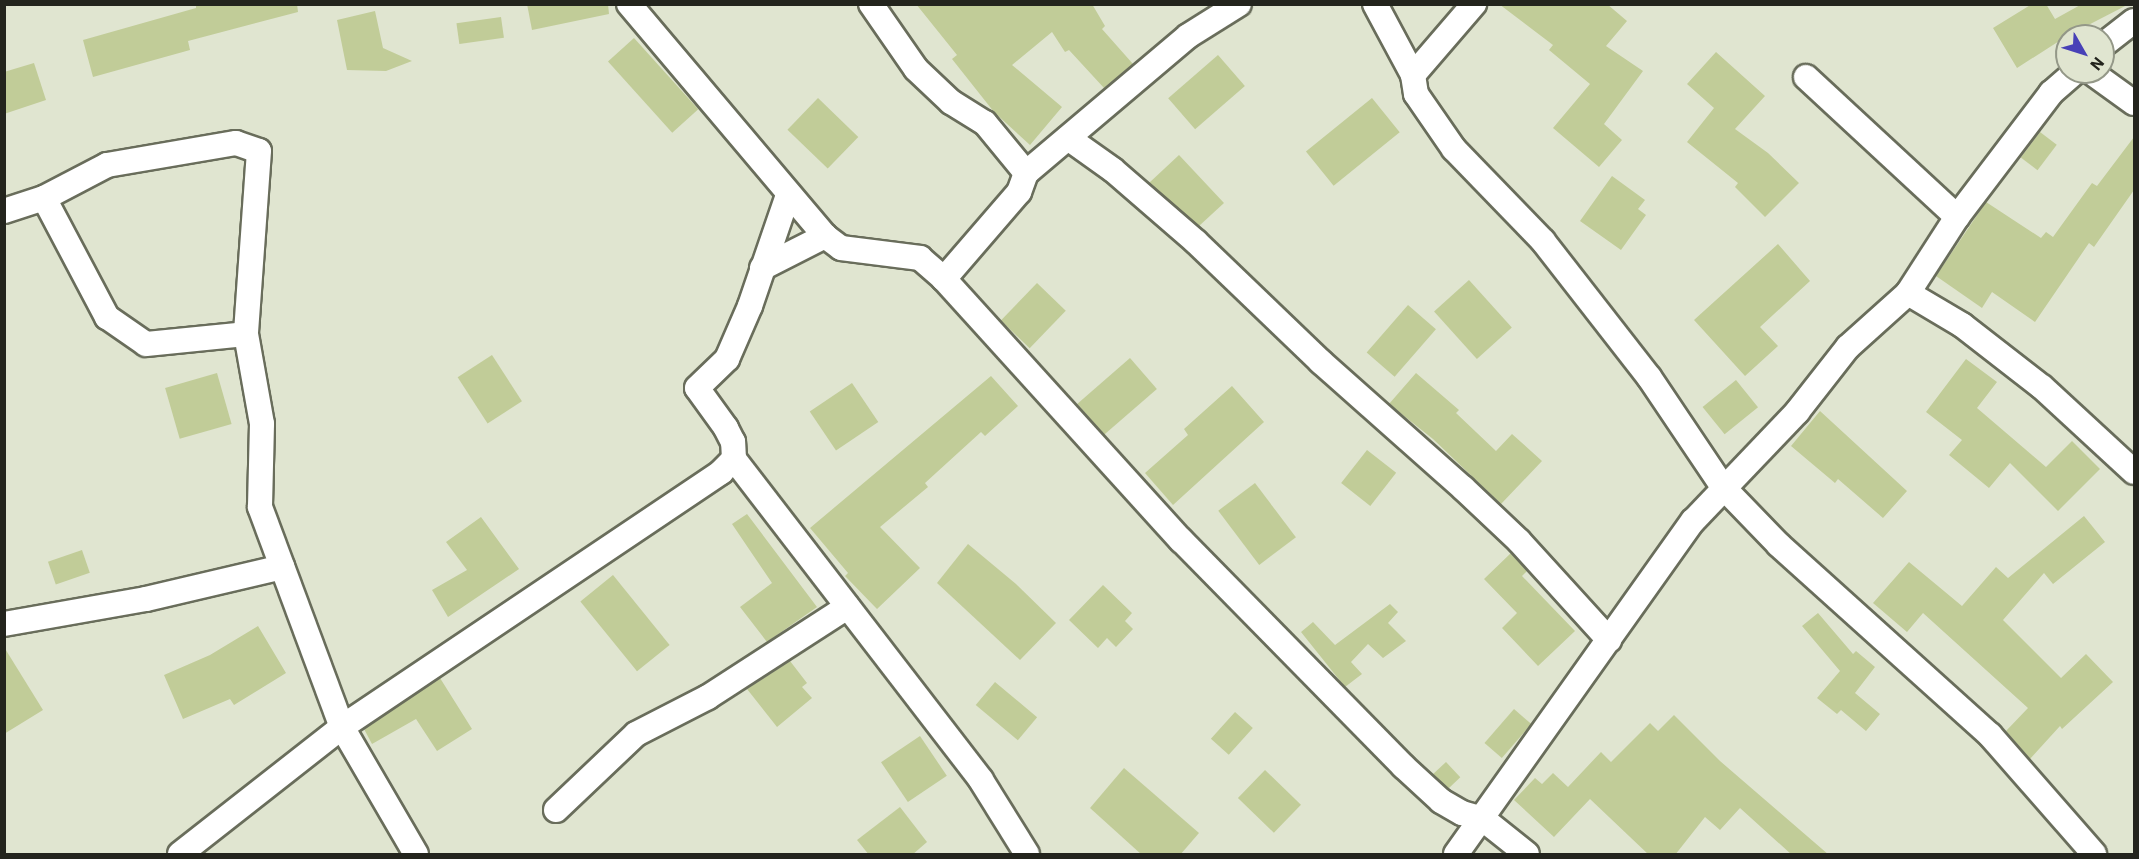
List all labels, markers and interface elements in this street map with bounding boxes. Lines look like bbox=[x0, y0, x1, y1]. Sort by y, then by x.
north arrow bbox=[2055, 24, 2115, 84]
text: N bbox=[2086, 53, 2109, 75]

